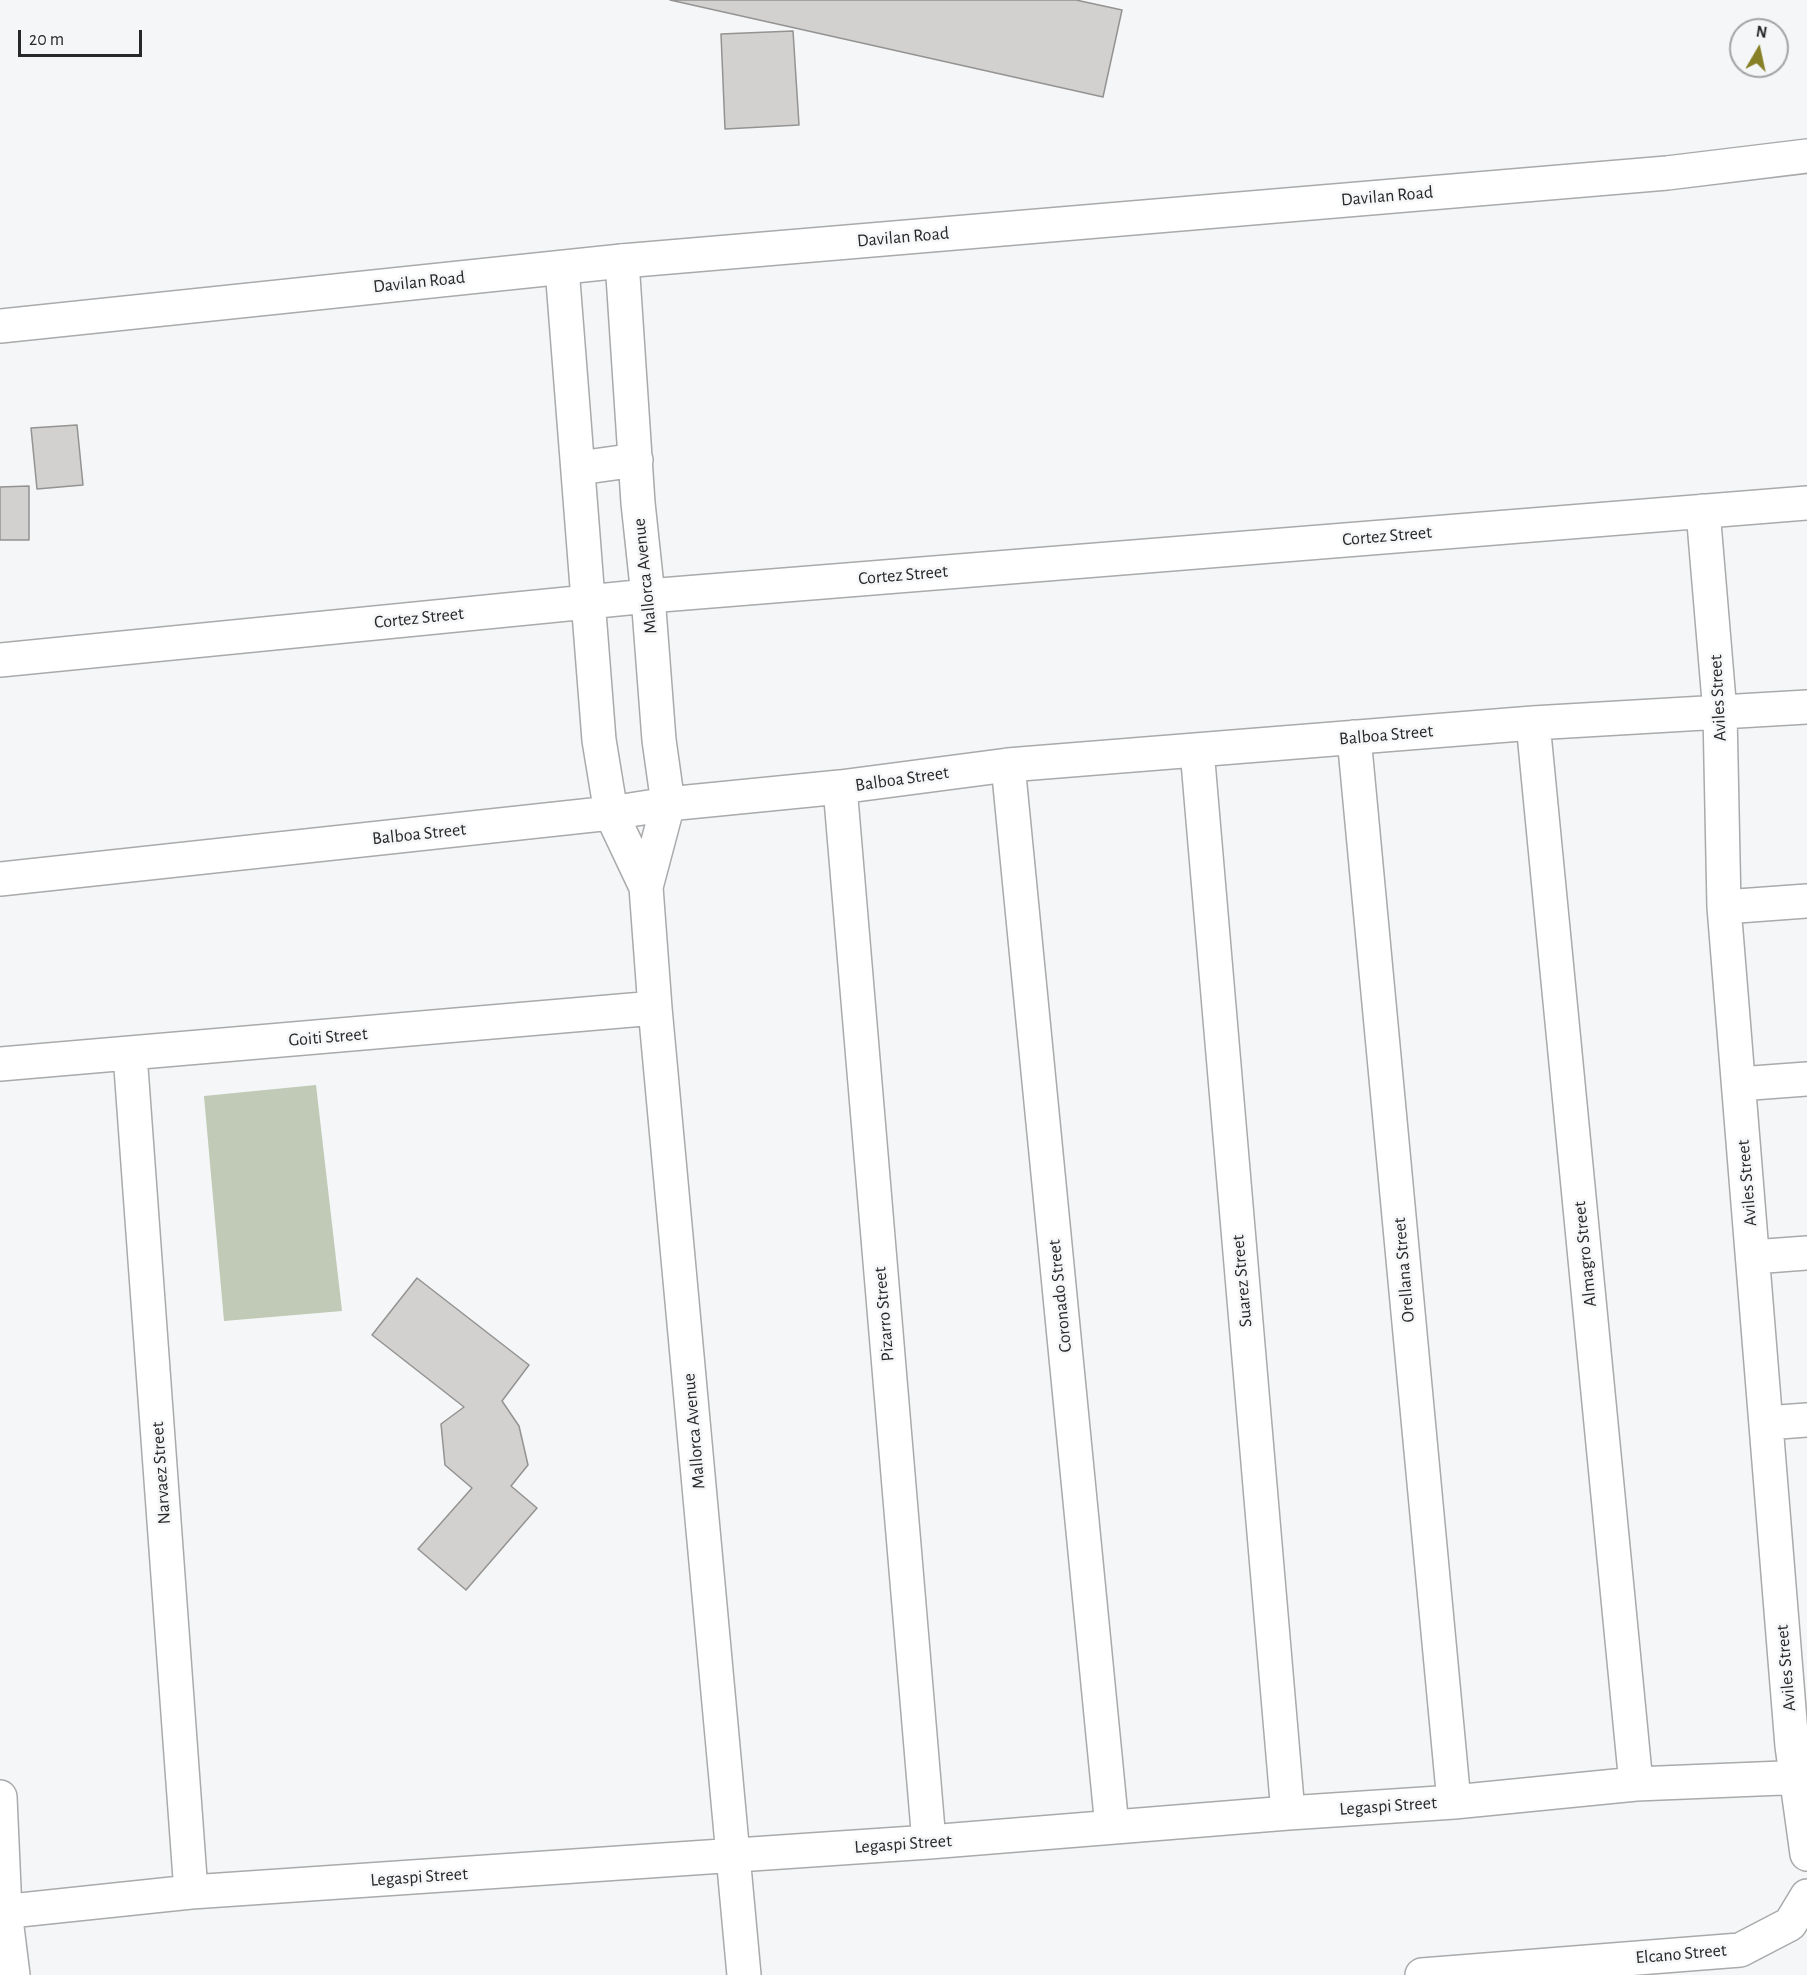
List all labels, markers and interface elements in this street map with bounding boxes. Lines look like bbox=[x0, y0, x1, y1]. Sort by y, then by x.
scale bar bbox=[21, 18, 146, 56]
north arrow bbox=[1729, 18, 1789, 78]
text: N bbox=[1755, 23, 1768, 41]
text: 20 m bbox=[29, 31, 64, 49]
street label: Davilan Road bbox=[1340, 181, 1434, 211]
street label: Davilan Road bbox=[856, 222, 950, 252]
street label: Davilan Road bbox=[372, 266, 466, 298]
street label: Mallorca Avenue bbox=[628, 517, 662, 635]
street label: Cortez Street bbox=[1341, 521, 1433, 551]
street label: Cortez Street bbox=[857, 560, 949, 590]
street label: Cortez Street bbox=[373, 603, 465, 633]
street label: Aviles Street bbox=[1705, 654, 1731, 742]
street label: Balboa Street bbox=[1338, 720, 1434, 750]
street label: Balboa Street bbox=[854, 762, 950, 796]
street label: Balboa Street bbox=[371, 818, 467, 850]
street label: Goiti Street bbox=[288, 1023, 368, 1051]
street label: Aviles Street bbox=[1732, 1139, 1762, 1227]
street label: Almagro Street bbox=[1569, 1200, 1601, 1308]
street label: Orellana Street bbox=[1389, 1217, 1419, 1323]
street label: Suarez Street bbox=[1227, 1234, 1257, 1328]
street label: Coronado Street bbox=[1043, 1239, 1077, 1353]
street label: Pizarro Street bbox=[869, 1266, 899, 1362]
street label: Mallorca Avenue bbox=[678, 1372, 710, 1490]
street label: Narvaez Street bbox=[147, 1421, 175, 1525]
street label: Aviles Street bbox=[1771, 1624, 1801, 1712]
street label: Legaspi Street bbox=[1339, 1792, 1437, 1820]
street label: Legaspi Street bbox=[854, 1830, 952, 1858]
street label: Legaspi Street bbox=[370, 1863, 468, 1891]
street label: Elcano Street bbox=[1635, 1939, 1727, 1969]

